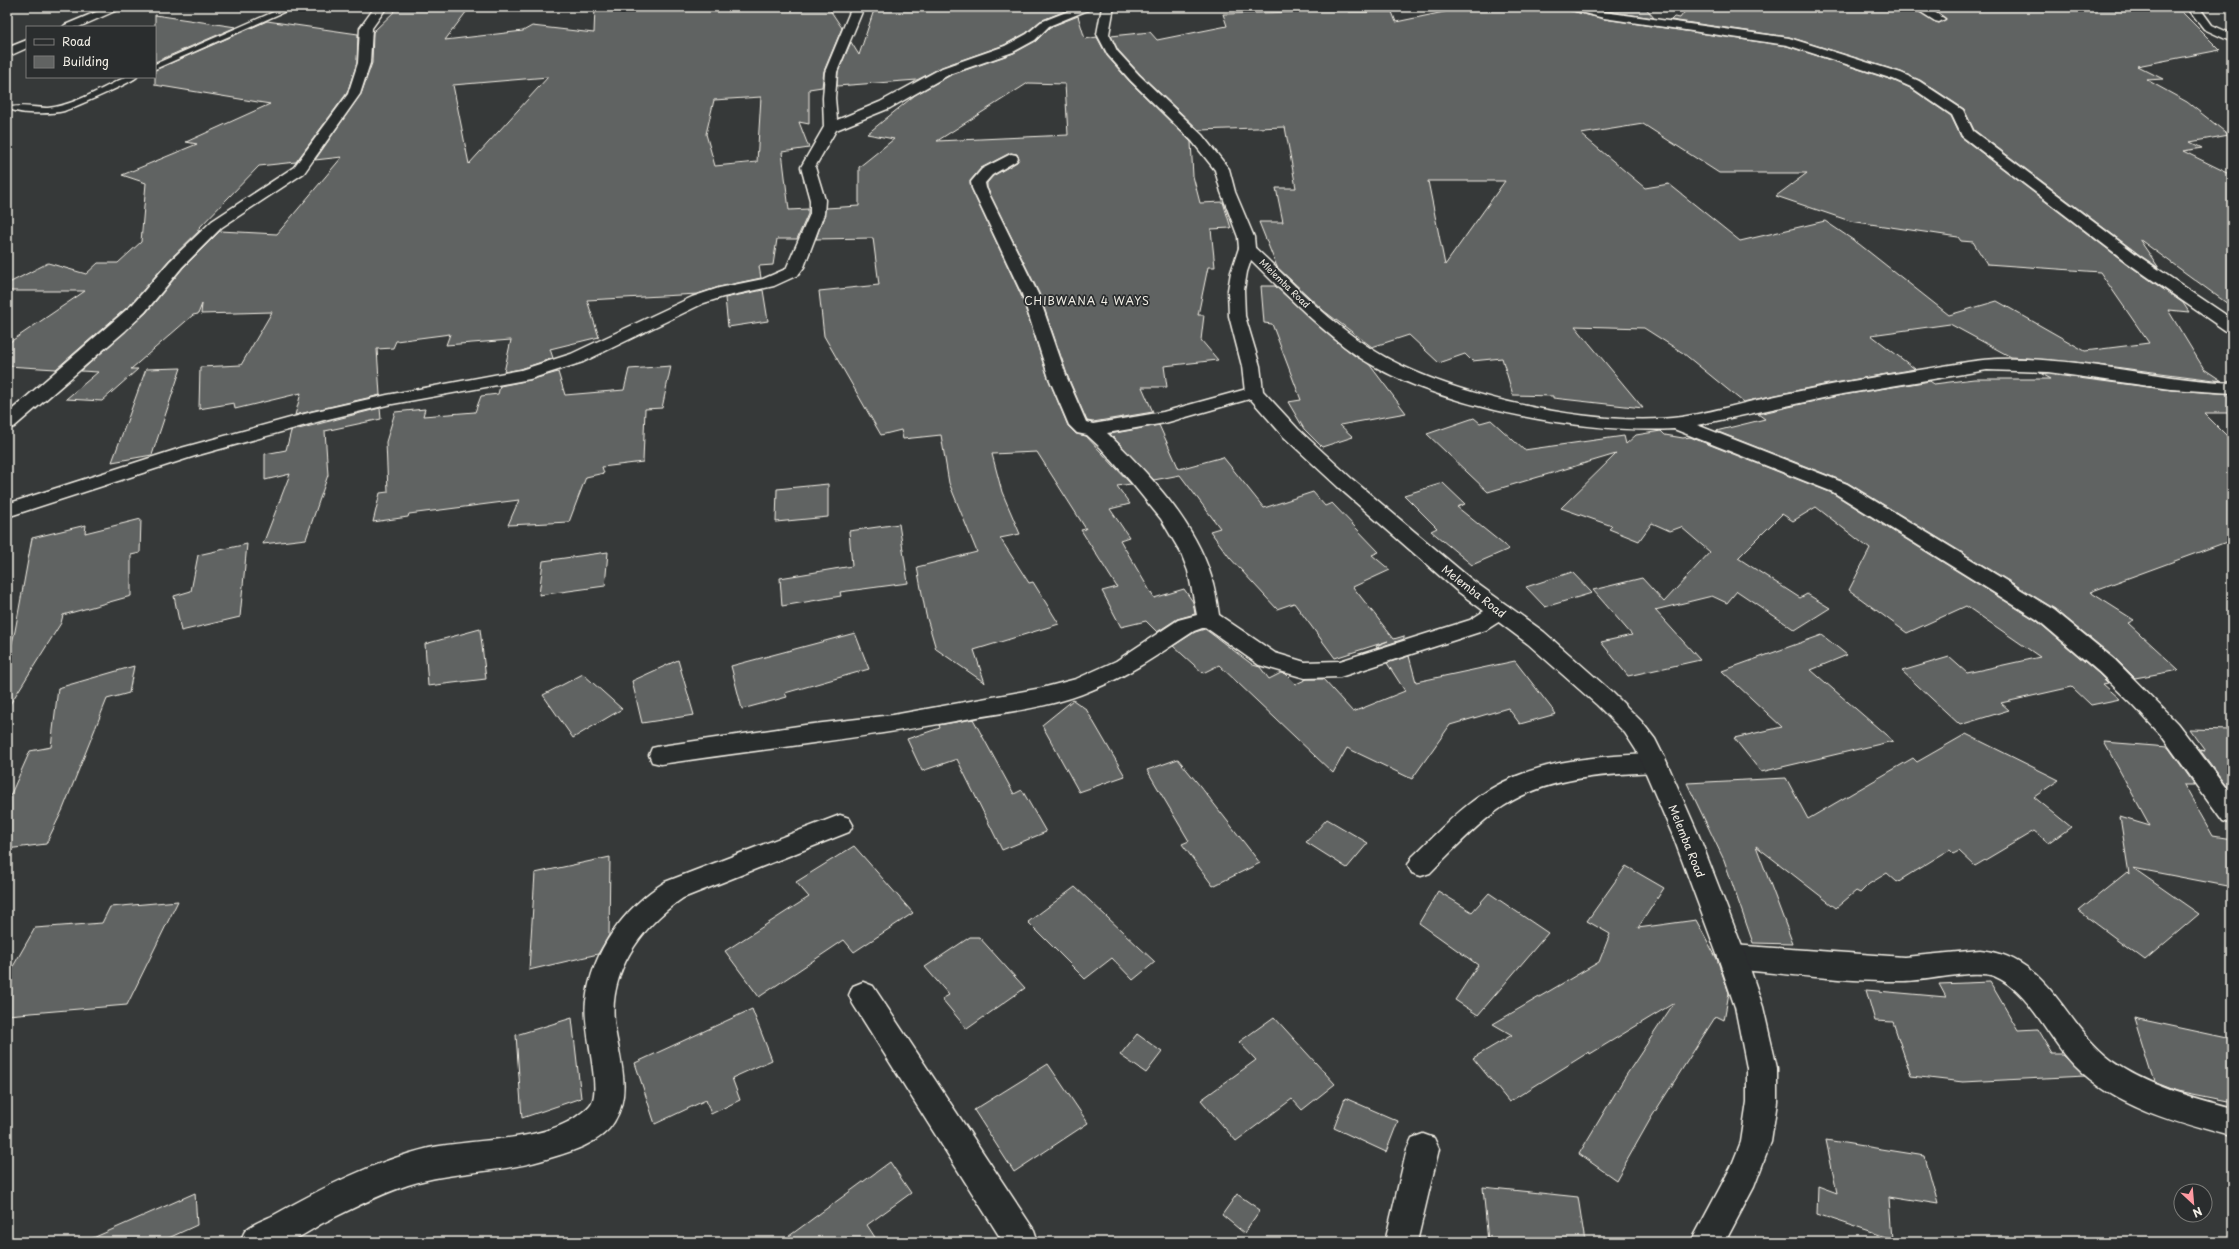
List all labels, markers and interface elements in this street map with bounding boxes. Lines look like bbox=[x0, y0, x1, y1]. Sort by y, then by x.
legend bbox=[26, 26, 156, 78]
text: Road bbox=[62, 32, 91, 50]
text: Building bbox=[62, 52, 109, 70]
street label: Mlelemba Road bbox=[1257, 255, 1313, 311]
district label: CHIBWANA 4 WAYS bbox=[1024, 292, 1150, 309]
street label: Melemba Road bbox=[1438, 560, 1510, 622]
street label: Melemba Road bbox=[1665, 802, 1709, 880]
north arrow bbox=[2173, 1183, 2213, 1223]
text: N bbox=[2190, 1203, 2205, 1222]

